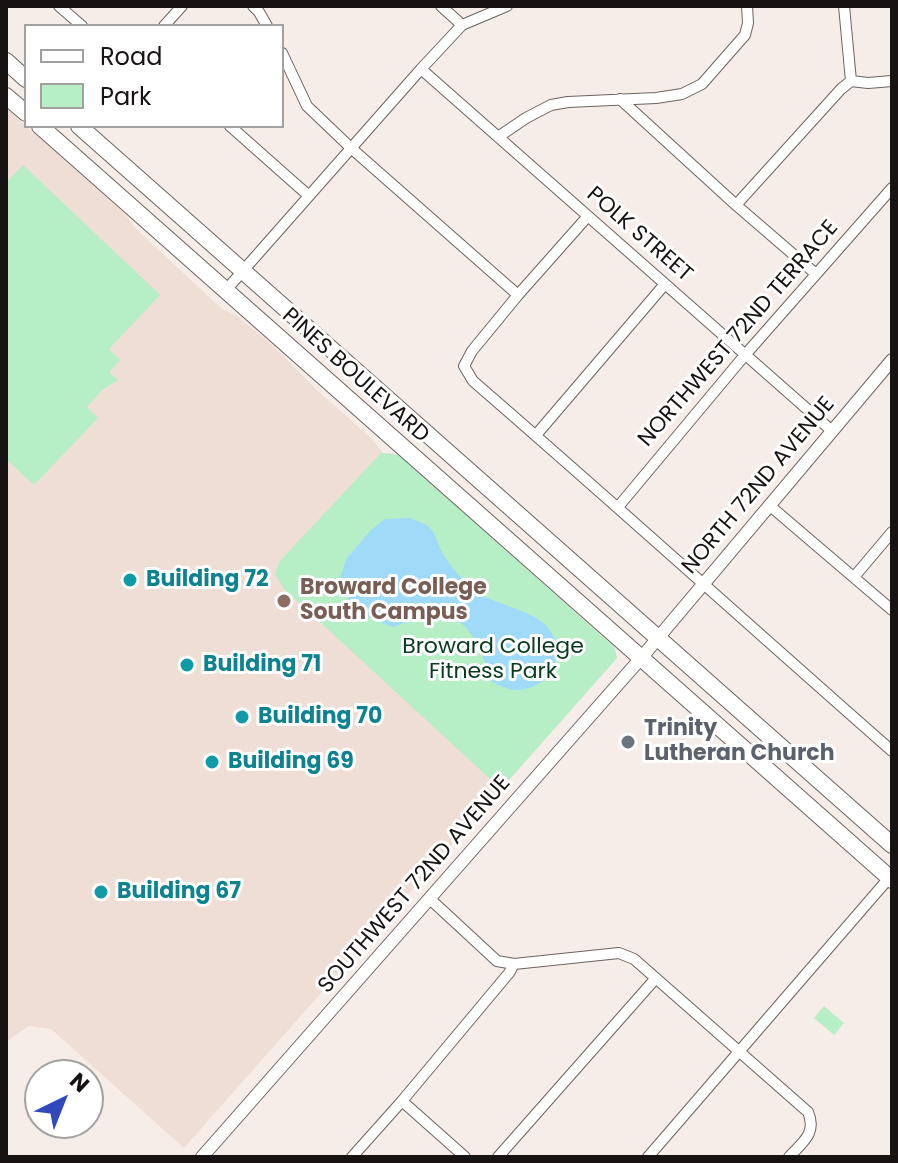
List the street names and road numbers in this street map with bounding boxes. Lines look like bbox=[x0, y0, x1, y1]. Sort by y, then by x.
street label: POLK STREET bbox=[581, 182, 697, 288]
street label: NORTHWEST 72ND TERRACE bbox=[633, 215, 845, 453]
street label: PINES BOULEVARD bbox=[276, 303, 434, 449]
street label: NORTH 72ND AVENUE bbox=[677, 392, 841, 580]
street label: SOUTHWEST 72ND AVENUE bbox=[313, 771, 517, 999]

